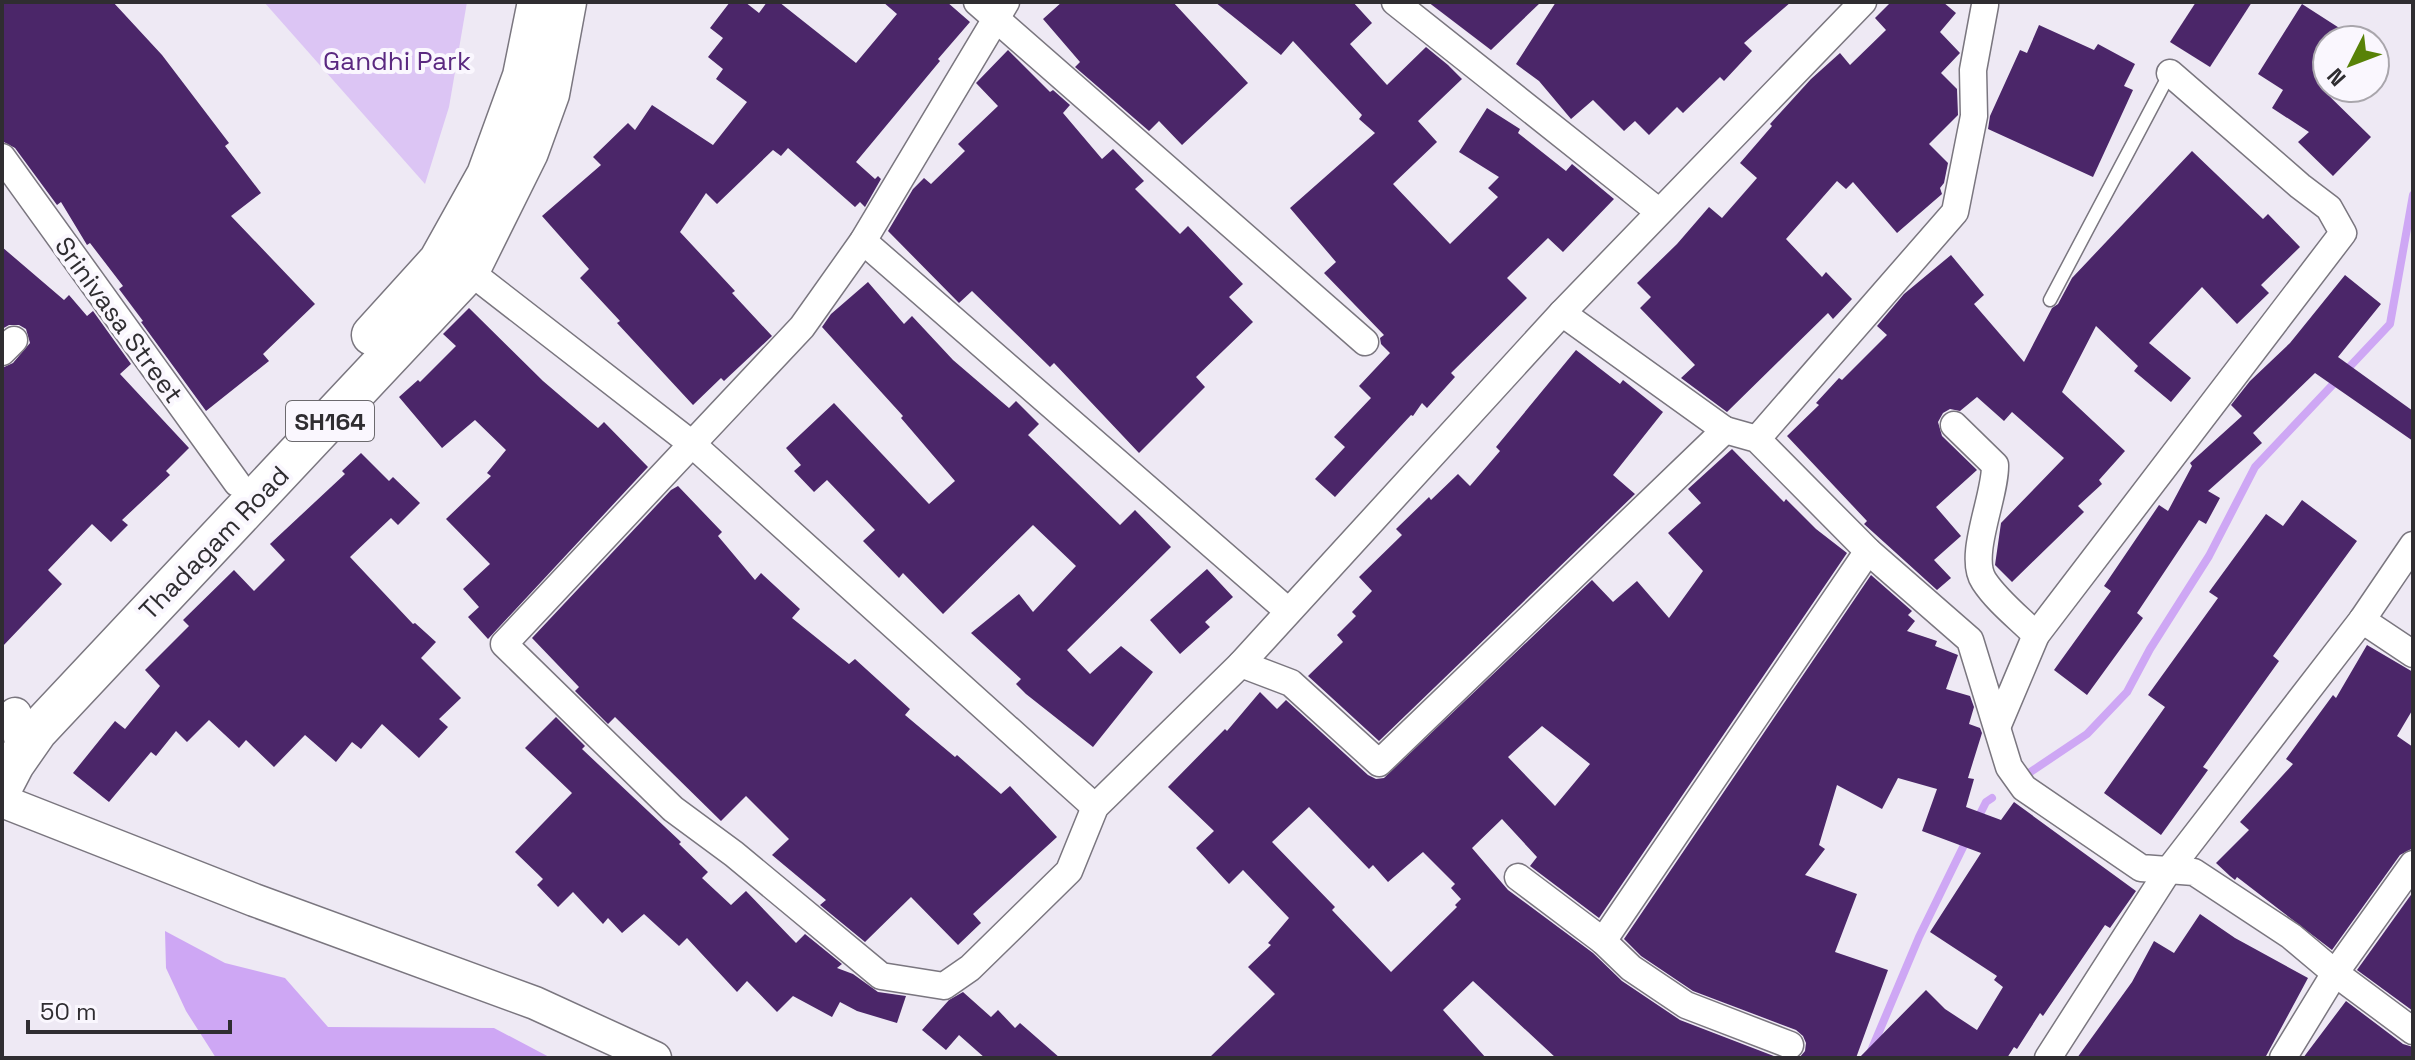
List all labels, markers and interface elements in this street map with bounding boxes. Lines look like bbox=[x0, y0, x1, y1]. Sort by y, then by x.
north arrow bbox=[2311, 24, 2391, 104]
park label: Gandhi Park bbox=[323, 44, 471, 78]
text: N bbox=[2321, 63, 2351, 92]
street label: Srinivasa Street bbox=[47, 230, 191, 410]
road number: SH164 bbox=[286, 401, 374, 441]
street label: Thadagam Road bbox=[132, 459, 296, 627]
scale bar bbox=[28, 984, 230, 1034]
text: 50 m bbox=[40, 996, 97, 1027]

